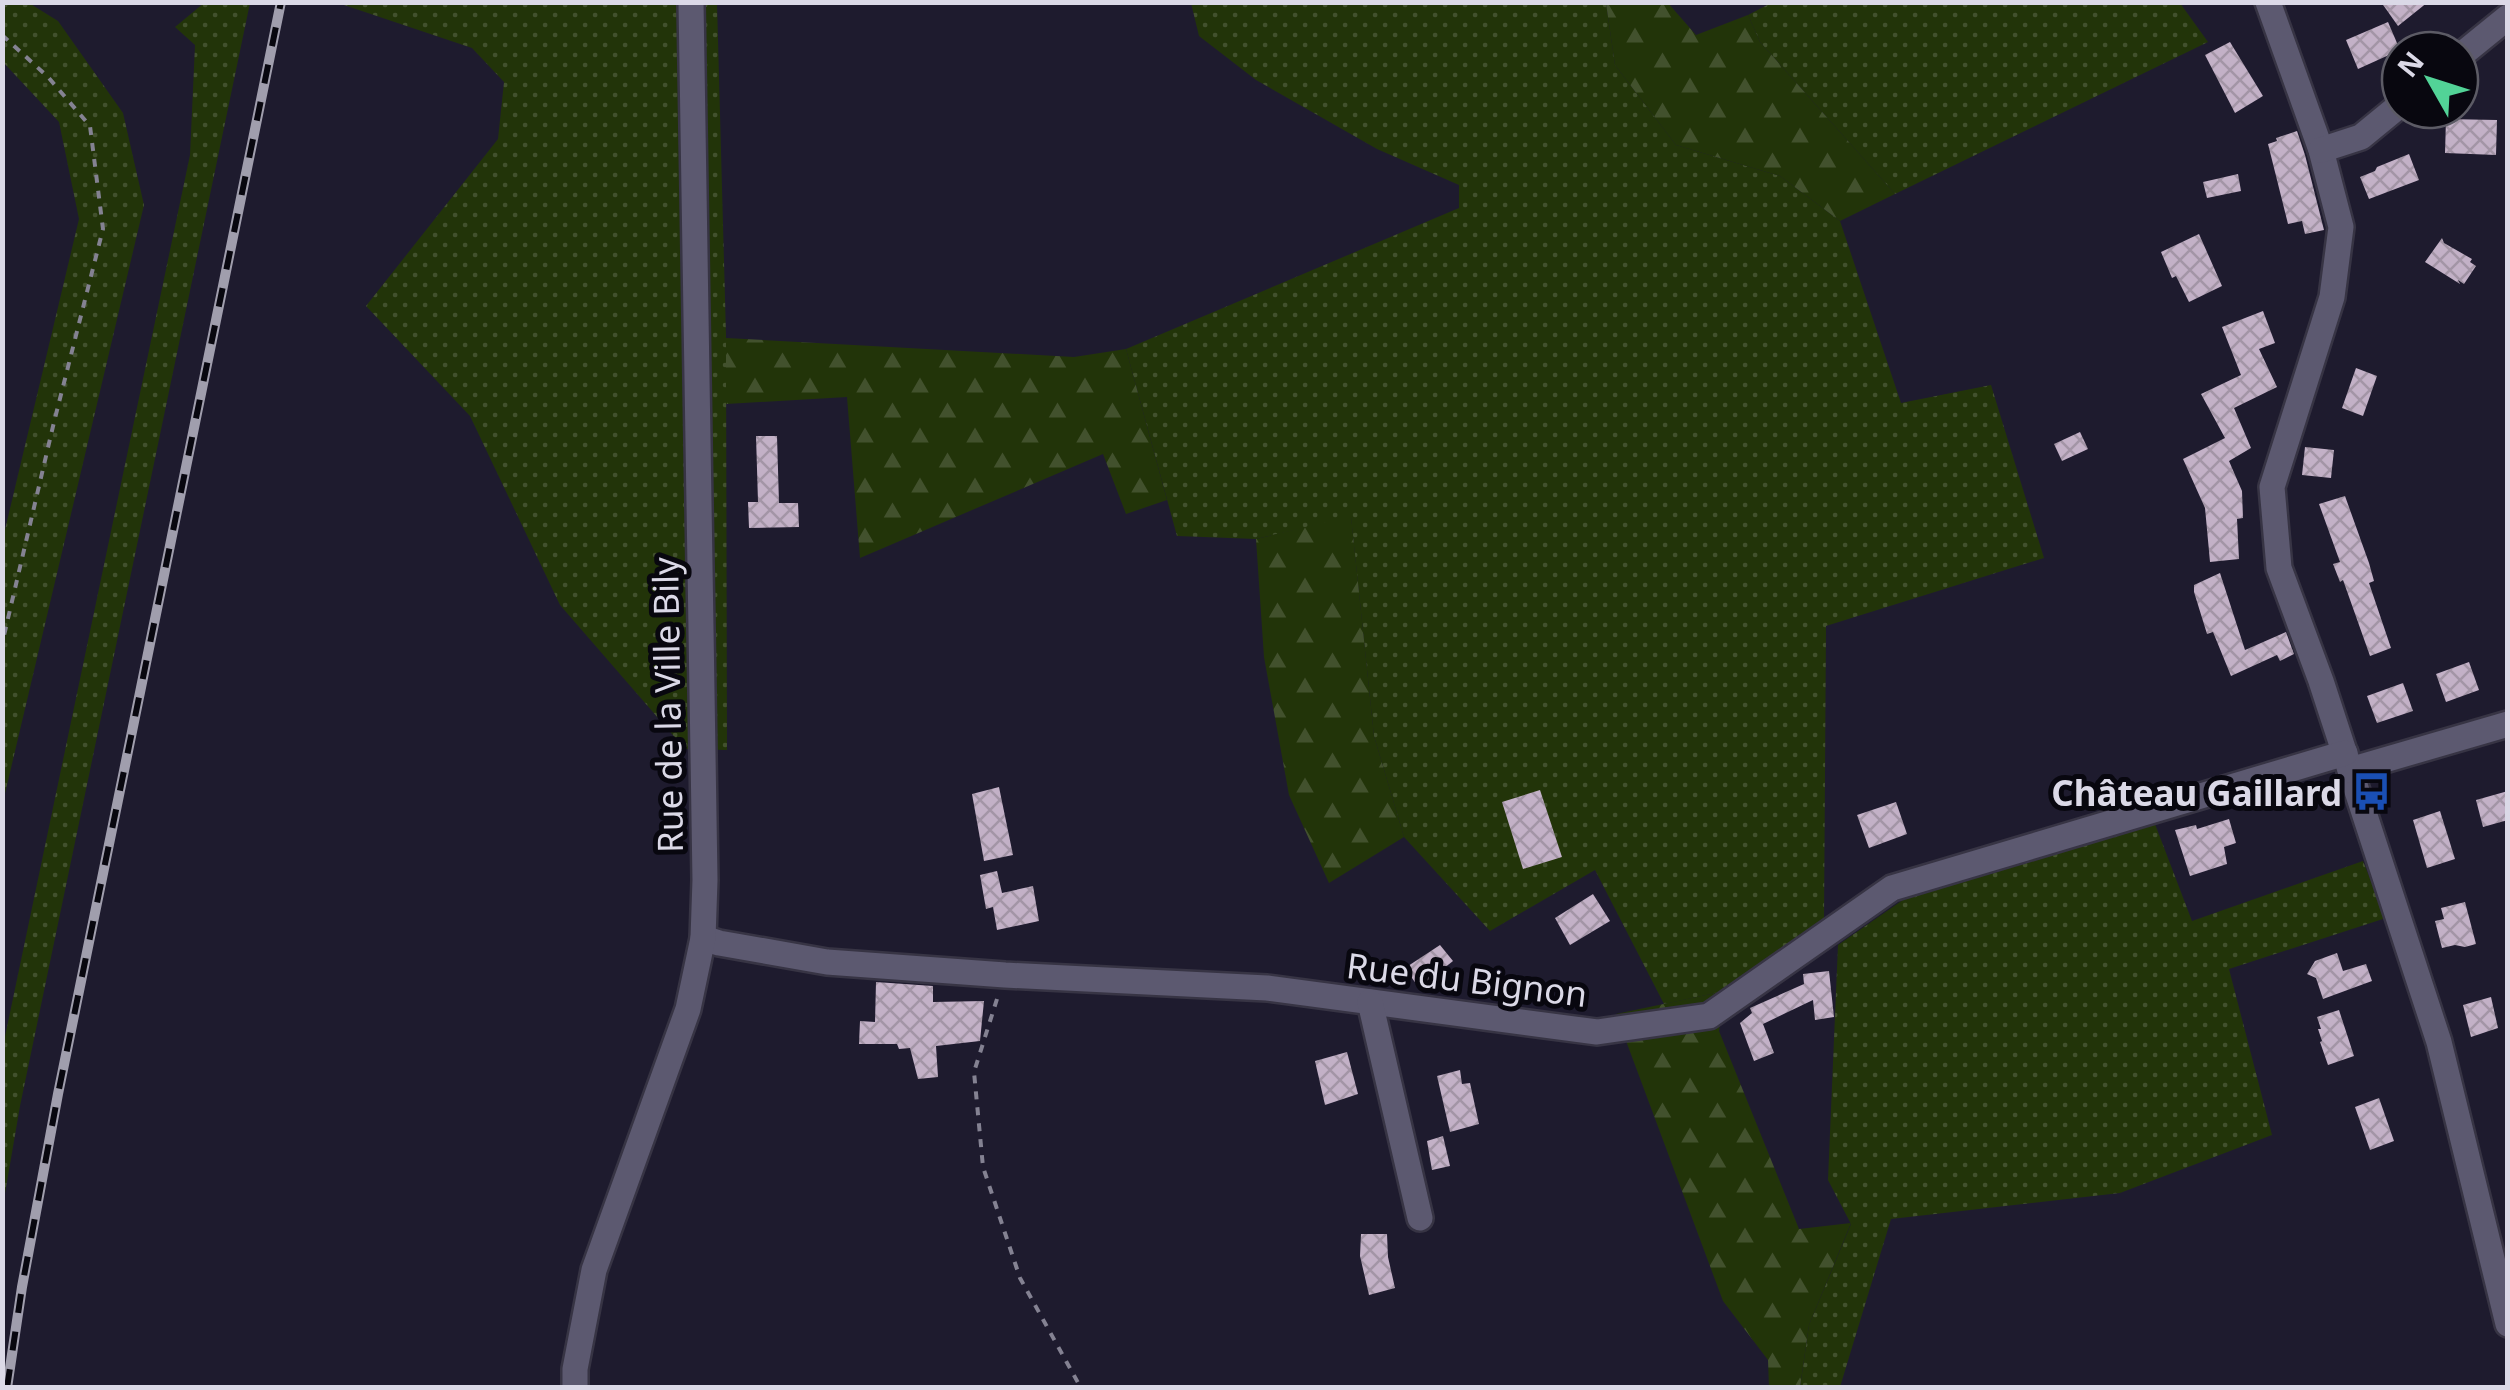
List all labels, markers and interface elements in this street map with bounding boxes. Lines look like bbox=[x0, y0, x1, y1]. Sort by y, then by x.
north arrow bbox=[2380, 30, 2480, 130]
text: N bbox=[2388, 43, 2432, 84]
street label: Rue de la Ville Bily bbox=[641, 556, 693, 853]
place label: Château Gaillard bbox=[2051, 769, 2342, 816]
bus stop icon: Château Gaillard bbox=[2351, 771, 2393, 813]
street label: Rue du Bignon bbox=[1344, 941, 1590, 1017]

